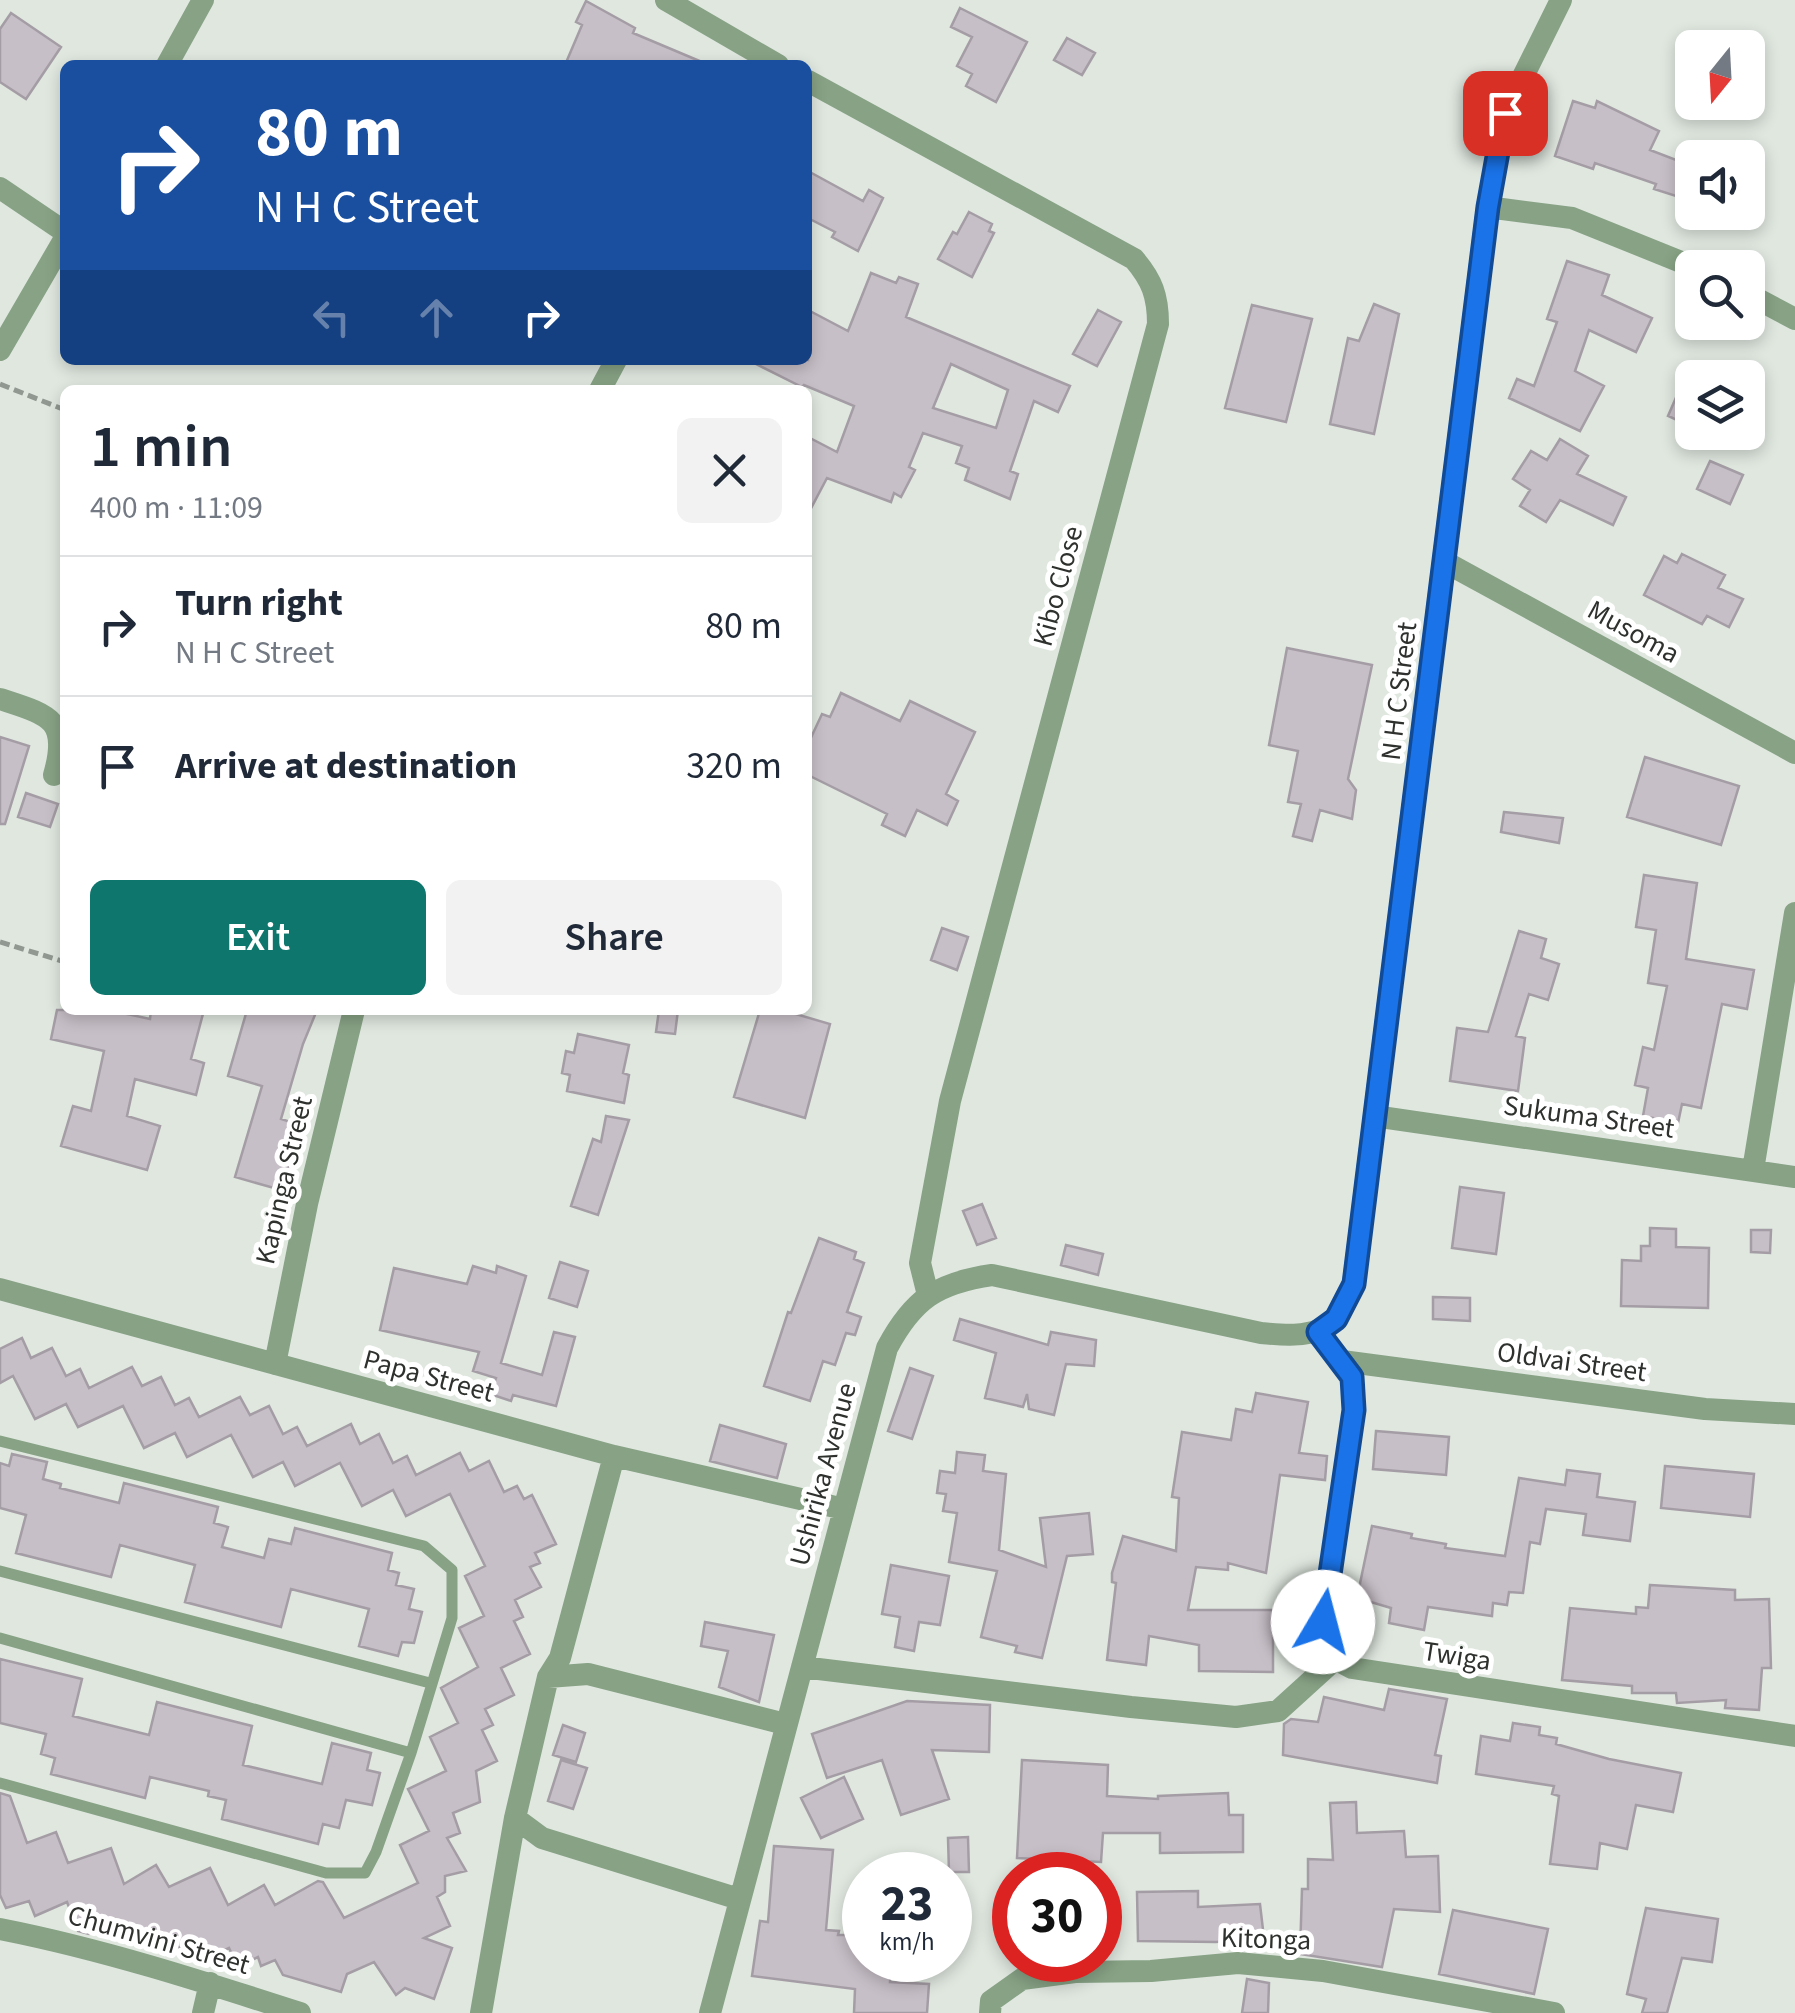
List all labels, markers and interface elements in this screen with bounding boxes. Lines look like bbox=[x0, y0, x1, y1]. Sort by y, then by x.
north arrow bbox=[1675, 30, 1765, 120]
map controls bbox=[1675, 30, 1765, 450]
pin bbox=[1463, 71, 1548, 156]
text: 80 m bbox=[255, 83, 403, 183]
icon: arrive bbox=[1478, 86, 1533, 141]
icon: right bbox=[90, 100, 220, 230]
button: sound bbox=[1675, 140, 1765, 230]
text: N H C Street bbox=[255, 176, 479, 240]
button: search bbox=[1675, 250, 1765, 340]
icon: left bbox=[304, 290, 359, 345]
icon: ahead bbox=[409, 290, 464, 345]
icon: right bbox=[514, 290, 569, 345]
button: layers bbox=[1675, 360, 1765, 450]
text: 1 min bbox=[90, 405, 233, 490]
button: close bbox=[677, 418, 782, 523]
text: 400 m · 11:09 bbox=[90, 485, 263, 531]
street label: Kibo Close bbox=[1023, 522, 1093, 651]
text: Turn right bbox=[175, 576, 343, 630]
street label: Musoma bbox=[1580, 590, 1687, 674]
icon: right bbox=[90, 599, 145, 654]
text: 80 m bbox=[705, 599, 782, 653]
street label: N H C Street bbox=[1371, 619, 1427, 763]
text: N H C Street bbox=[175, 630, 334, 676]
icon: arrive bbox=[90, 739, 145, 794]
text: Arrive at destination bbox=[175, 739, 517, 793]
text: 320 m bbox=[686, 739, 782, 793]
button: Exit bbox=[90, 880, 426, 995]
button: Share bbox=[446, 880, 782, 995]
street label: Sukuma Street bbox=[1501, 1085, 1677, 1149]
street label: Kapinga Street bbox=[245, 1092, 323, 1268]
street label: Oldvai Street bbox=[1495, 1332, 1650, 1392]
street label: Papa Street bbox=[359, 1339, 499, 1413]
street label: Ushirika Avenue bbox=[779, 1378, 867, 1570]
position arrow bbox=[1271, 1570, 1375, 1674]
street label: Twiga bbox=[1420, 1631, 1494, 1681]
speed limit sign: 30 bbox=[992, 1852, 1122, 1982]
text: 23 bbox=[881, 1869, 933, 1940]
street label: Chumvini Street bbox=[63, 1895, 255, 1985]
street label: Kitonga bbox=[1220, 1917, 1312, 1961]
text: km/h bbox=[879, 1924, 935, 1960]

